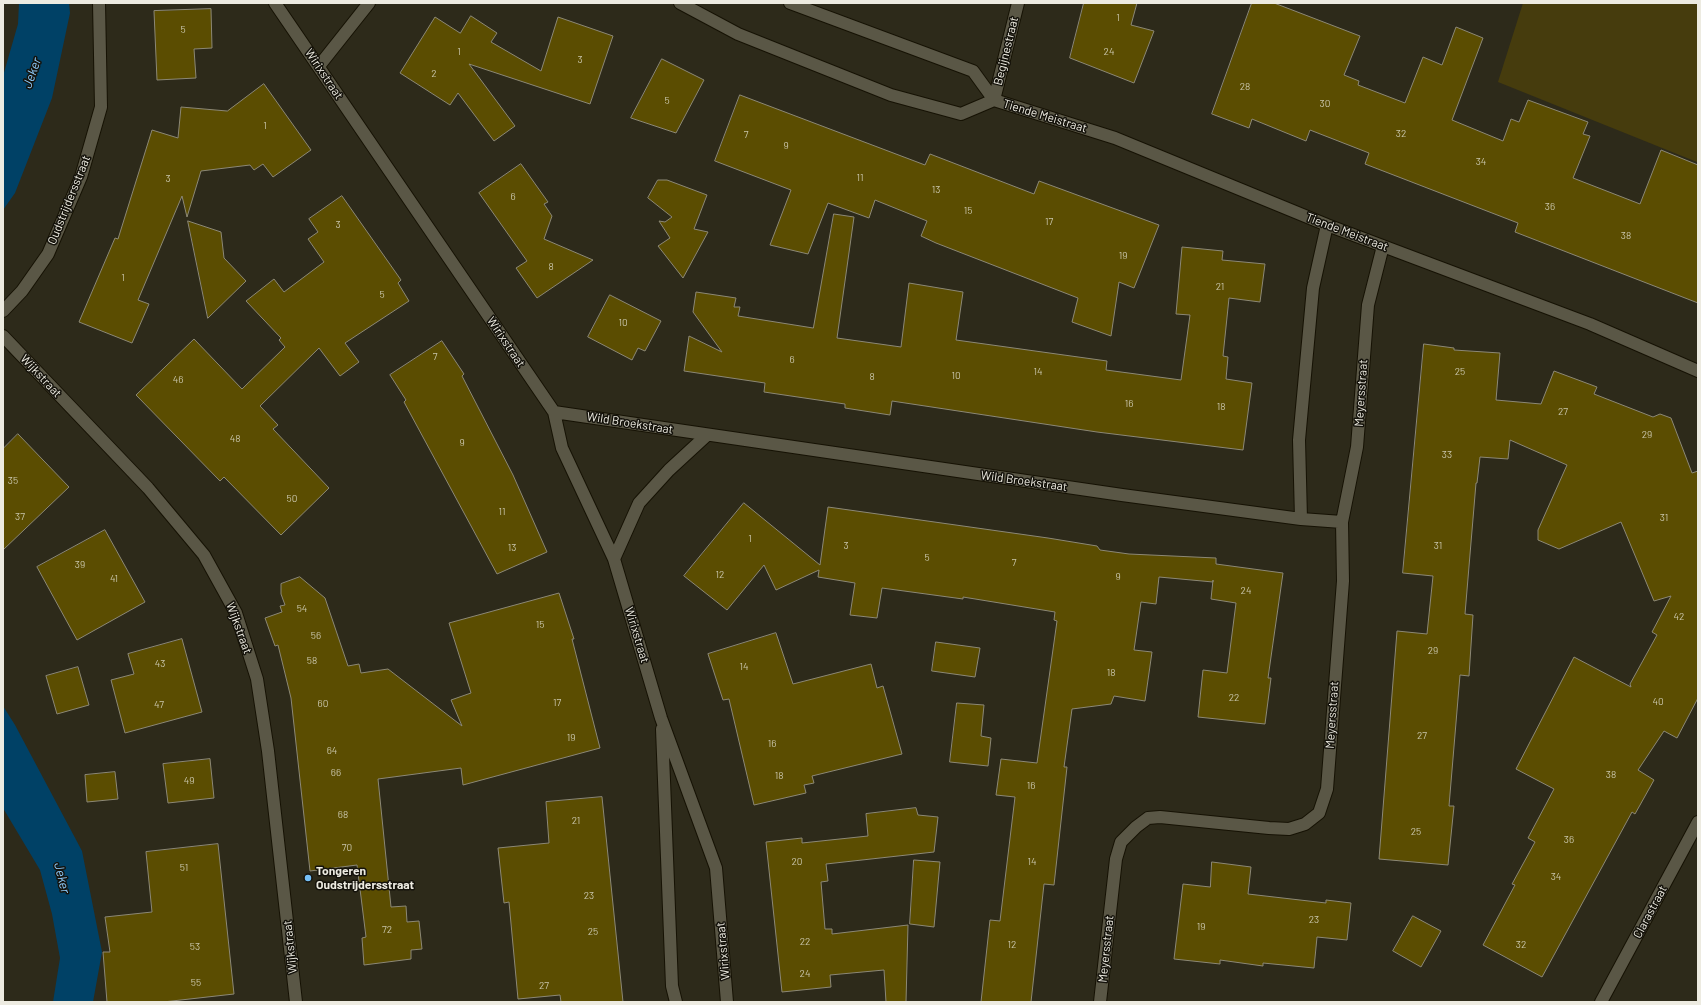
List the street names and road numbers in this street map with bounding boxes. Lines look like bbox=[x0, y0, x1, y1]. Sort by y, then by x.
street label: Begijnestraat bbox=[991, 15, 1021, 87]
street label: Wirixstraat bbox=[302, 46, 346, 102]
street label: Tiende Meistraat bbox=[1001, 96, 1089, 136]
street label: Oudstrijdersstraat bbox=[45, 153, 93, 247]
street label: Tiende Meistraat bbox=[1304, 210, 1390, 254]
street label: Wirixstraat bbox=[484, 314, 528, 370]
street label: Wijkstraat bbox=[17, 352, 65, 400]
street label: Meyersstraat bbox=[1351, 359, 1371, 427]
street label: Wild Broekstraat bbox=[586, 409, 674, 437]
street label: Wild Broekstraat bbox=[980, 468, 1068, 494]
street label: Wijkstraat bbox=[223, 600, 255, 656]
street label: Wirixstraat bbox=[622, 605, 652, 665]
street label: Meyersstraat bbox=[1322, 681, 1342, 749]
street label: Clarastraat bbox=[1630, 883, 1670, 941]
street label: Meyersstraat bbox=[1095, 915, 1117, 983]
street label: Wijkstraat bbox=[280, 920, 300, 974]
street label: Wirixstraat bbox=[713, 922, 733, 980]

